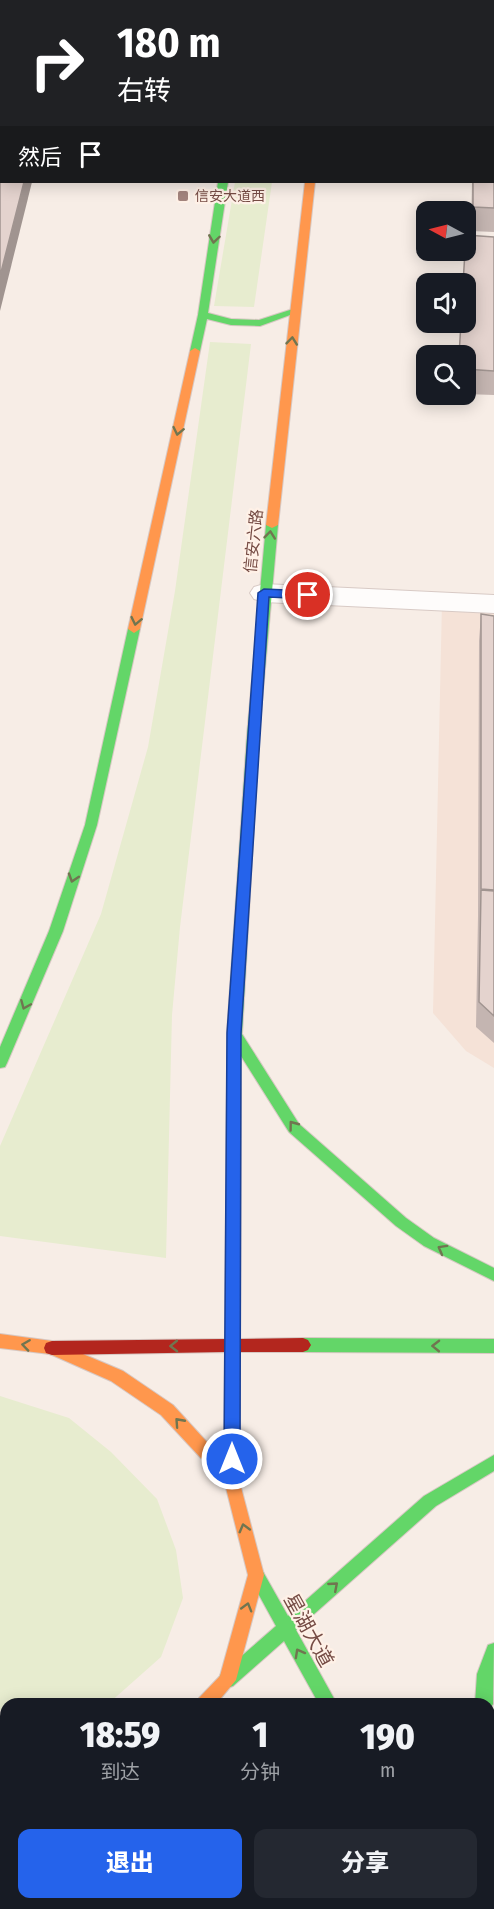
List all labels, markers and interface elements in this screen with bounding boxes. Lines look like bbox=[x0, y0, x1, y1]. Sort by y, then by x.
text: 180 m bbox=[117, 18, 221, 68]
icon: right bbox=[18, 24, 96, 102]
text: 右转 bbox=[117, 75, 171, 107]
icon: arrive bbox=[74, 138, 107, 171]
text: 然后 bbox=[18, 144, 62, 171]
place label: 信安大道西 bbox=[195, 188, 265, 205]
marker: 信安大道西 bbox=[176, 189, 190, 203]
north arrow bbox=[416, 201, 476, 261]
map controls bbox=[416, 201, 476, 405]
one-way arrow bbox=[209, 235, 221, 244]
button: sound bbox=[416, 273, 476, 333]
one-way arrow bbox=[285, 336, 298, 346]
button: search bbox=[416, 345, 476, 405]
one-way arrow bbox=[172, 426, 185, 436]
street label: 信安六路 bbox=[241, 508, 266, 574]
one-way arrow bbox=[263, 530, 276, 539]
pin bbox=[282, 569, 333, 620]
icon: arrive bbox=[291, 578, 324, 611]
one-way arrow bbox=[130, 616, 143, 626]
one-way arrow bbox=[68, 872, 80, 883]
one-way arrow bbox=[20, 998, 32, 1009]
one-way arrow bbox=[289, 1120, 300, 1131]
one-way arrow bbox=[437, 1245, 448, 1256]
one-way arrow bbox=[21, 1339, 31, 1352]
one-way arrow bbox=[170, 1340, 179, 1352]
one-way arrow bbox=[431, 1340, 440, 1352]
one-way arrow bbox=[175, 1419, 186, 1430]
position arrow bbox=[200, 1427, 264, 1491]
one-way arrow bbox=[238, 1523, 251, 1533]
one-way arrow bbox=[327, 1582, 338, 1593]
street label: 星湖大道 bbox=[279, 1589, 339, 1671]
one-way arrow bbox=[240, 1602, 252, 1613]
one-way arrow bbox=[295, 1649, 306, 1659]
text: 18:59 bbox=[80, 1713, 160, 1757]
text: 1 bbox=[252, 1713, 268, 1757]
text: 190 bbox=[360, 1715, 415, 1759]
text: m bbox=[380, 1758, 395, 1782]
text: 到达 bbox=[100, 1760, 140, 1784]
text: 分钟 bbox=[240, 1760, 280, 1784]
button: 退出 bbox=[18, 1829, 242, 1898]
button: 分享 bbox=[254, 1829, 477, 1898]

